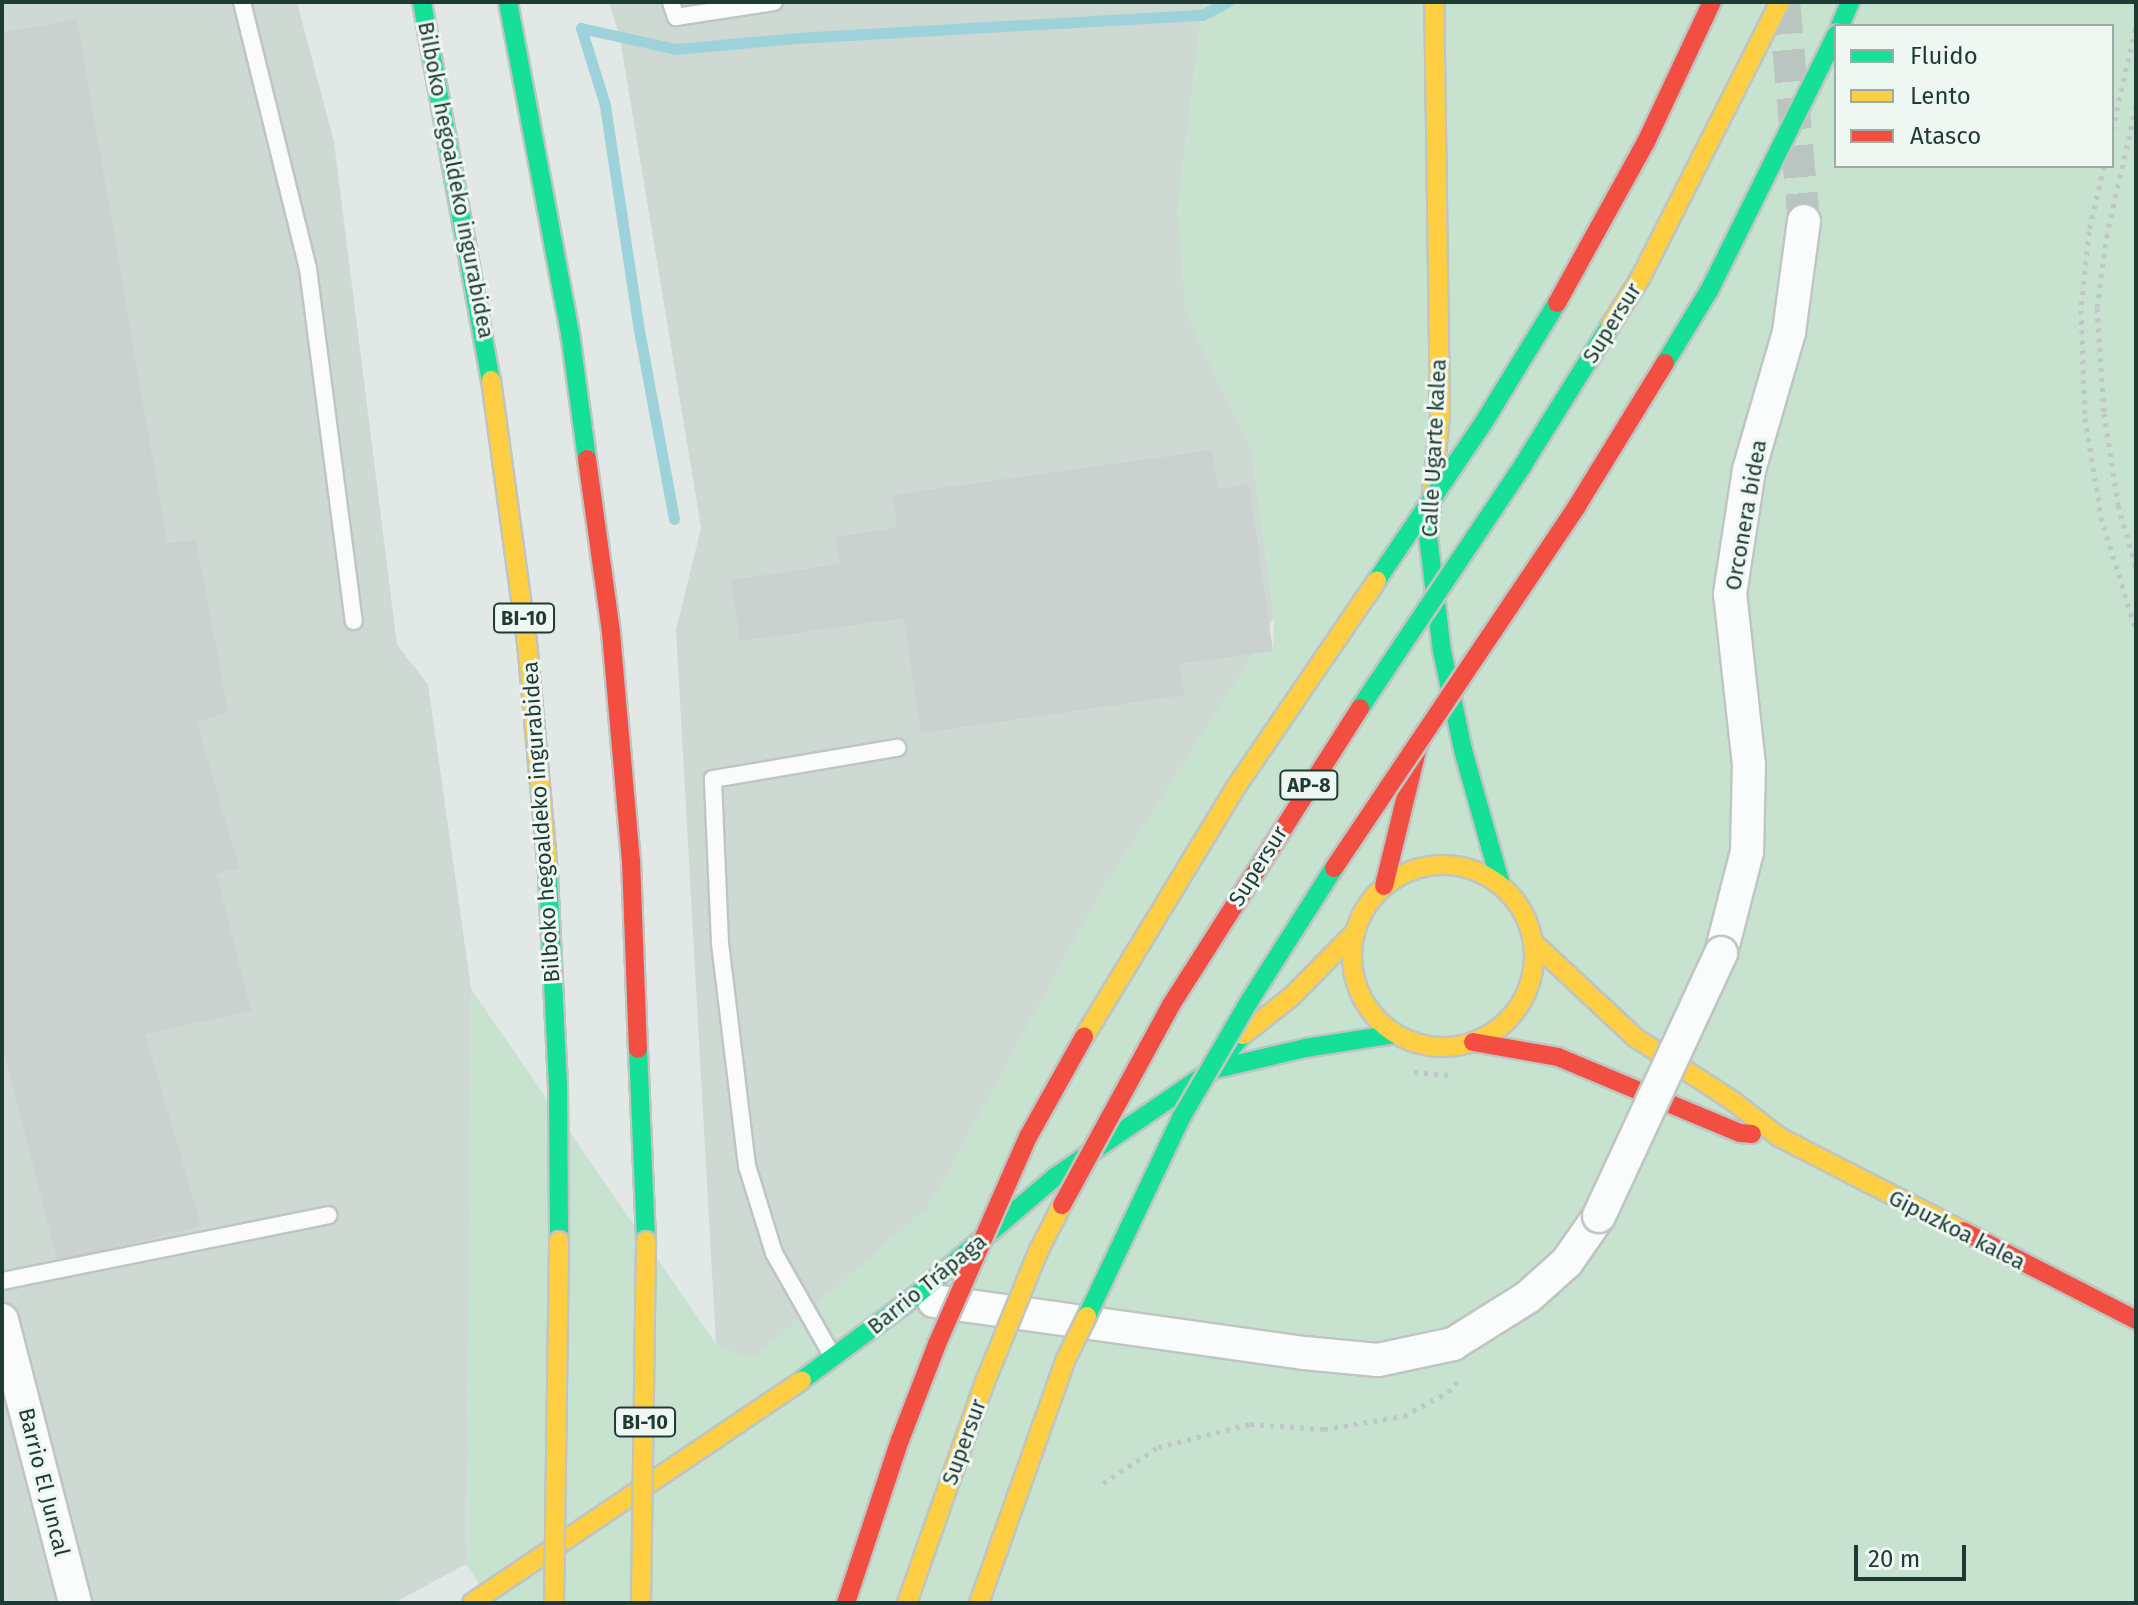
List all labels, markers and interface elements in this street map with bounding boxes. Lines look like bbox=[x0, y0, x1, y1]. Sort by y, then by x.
street label: Bilboko hegoaldeko ingurabidea bbox=[412, 19, 500, 341]
legend bbox=[1834, 24, 2114, 168]
text: Fluido bbox=[1910, 42, 1978, 70]
text: Lento bbox=[1910, 82, 1971, 110]
text: Atasco bbox=[1910, 122, 1981, 150]
street label: Supersur bbox=[1577, 278, 1647, 368]
street label: Calle Ugarte kalea bbox=[1416, 358, 1452, 538]
street label: Orconera bidea bbox=[1720, 438, 1772, 592]
road number: BI-10 bbox=[492, 602, 556, 634]
street label: Bilboko hegoaldeko ingurabidea bbox=[517, 660, 565, 984]
road number: AP-8 bbox=[1279, 769, 1339, 801]
street label: Supersur bbox=[1223, 821, 1293, 911]
street label: Gipuzkoa kalea bbox=[1884, 1184, 2030, 1276]
street label: Barrio Trápaga bbox=[862, 1228, 992, 1340]
street label: Supersur bbox=[936, 1395, 992, 1489]
street label: Barrio El Juncal bbox=[13, 1405, 75, 1559]
road number: BI-10 bbox=[613, 1406, 677, 1438]
scale bar bbox=[1858, 1529, 1970, 1579]
text: 20 m bbox=[1868, 1545, 1920, 1573]

